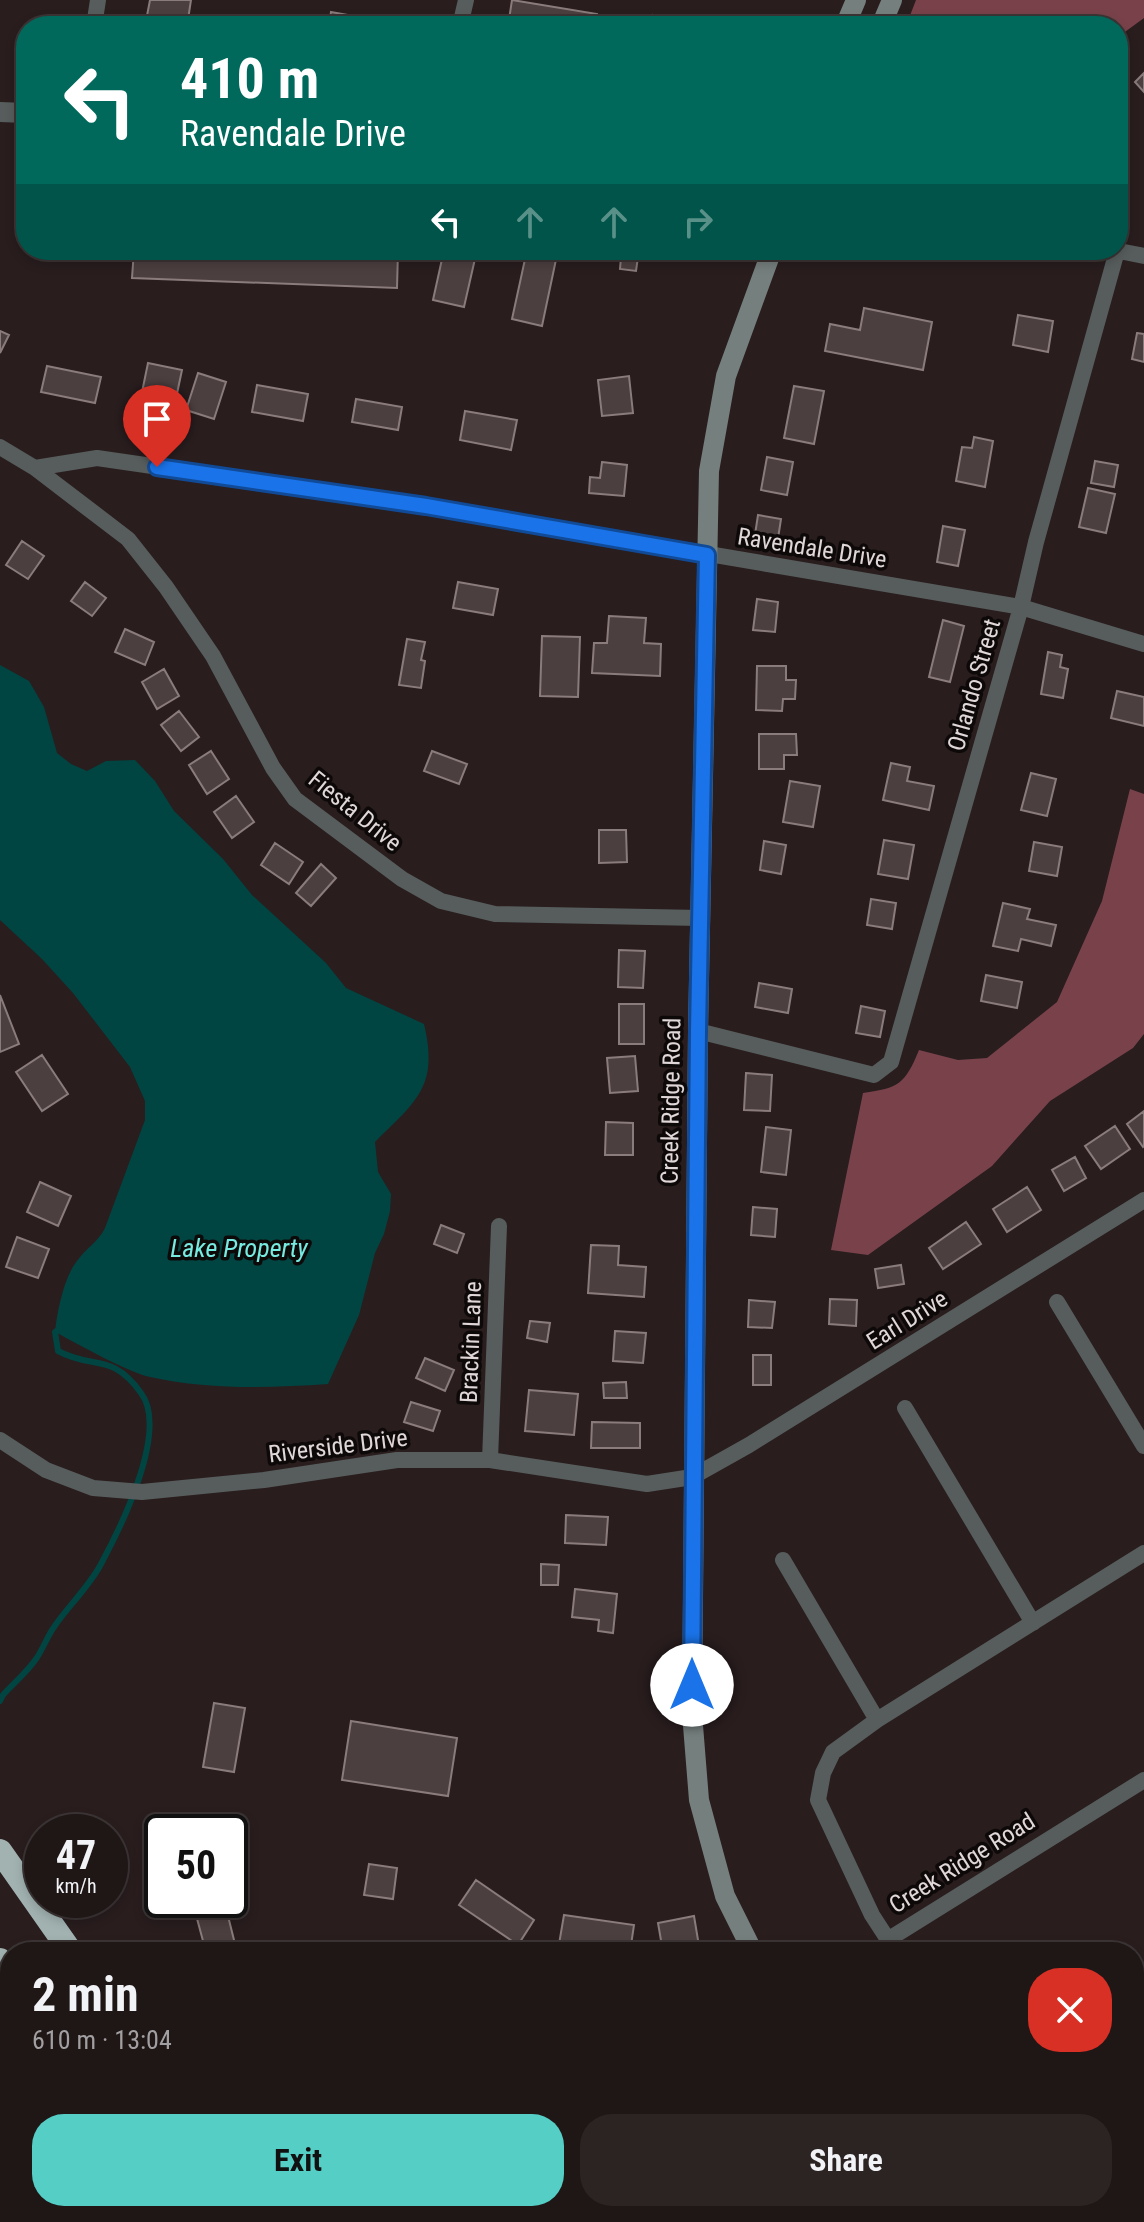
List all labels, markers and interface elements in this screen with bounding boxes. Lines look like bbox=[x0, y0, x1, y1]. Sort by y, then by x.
text: 410 m bbox=[180, 46, 319, 112]
icon: left bbox=[48, 48, 152, 152]
text: Ravendale Drive bbox=[180, 113, 406, 155]
icon: left bbox=[424, 200, 468, 244]
icon: ahead bbox=[508, 200, 552, 244]
icon: ahead bbox=[592, 200, 636, 244]
icon: right bbox=[676, 200, 720, 244]
pin bbox=[123, 385, 191, 467]
icon: arrive bbox=[135, 397, 179, 441]
street label: Ravendale Drive bbox=[735, 522, 889, 574]
street label: Orlando Street bbox=[942, 616, 1006, 754]
street label: Fiesta Drive bbox=[303, 765, 407, 857]
street label: Creek Ridge Road bbox=[656, 1018, 686, 1184]
water label: Lake Property bbox=[170, 1233, 309, 1263]
street label: Brackin Lane bbox=[455, 1281, 487, 1403]
street label: Earl Drive bbox=[862, 1284, 952, 1356]
street label: Riverside Drive bbox=[267, 1424, 409, 1468]
position arrow bbox=[650, 1643, 734, 1727]
street label: Creek Ridge Road bbox=[884, 1807, 1040, 1919]
speed limit sign: 50 bbox=[144, 1814, 248, 1918]
text: 47 bbox=[56, 1832, 96, 1879]
text: km/h bbox=[55, 1874, 97, 1898]
text: 2 min bbox=[32, 1966, 139, 2023]
button: close bbox=[1028, 1968, 1112, 2052]
text: 610 m · 13:04 bbox=[32, 2025, 172, 2055]
button: Exit bbox=[32, 2114, 564, 2206]
button: Share bbox=[580, 2114, 1112, 2206]

